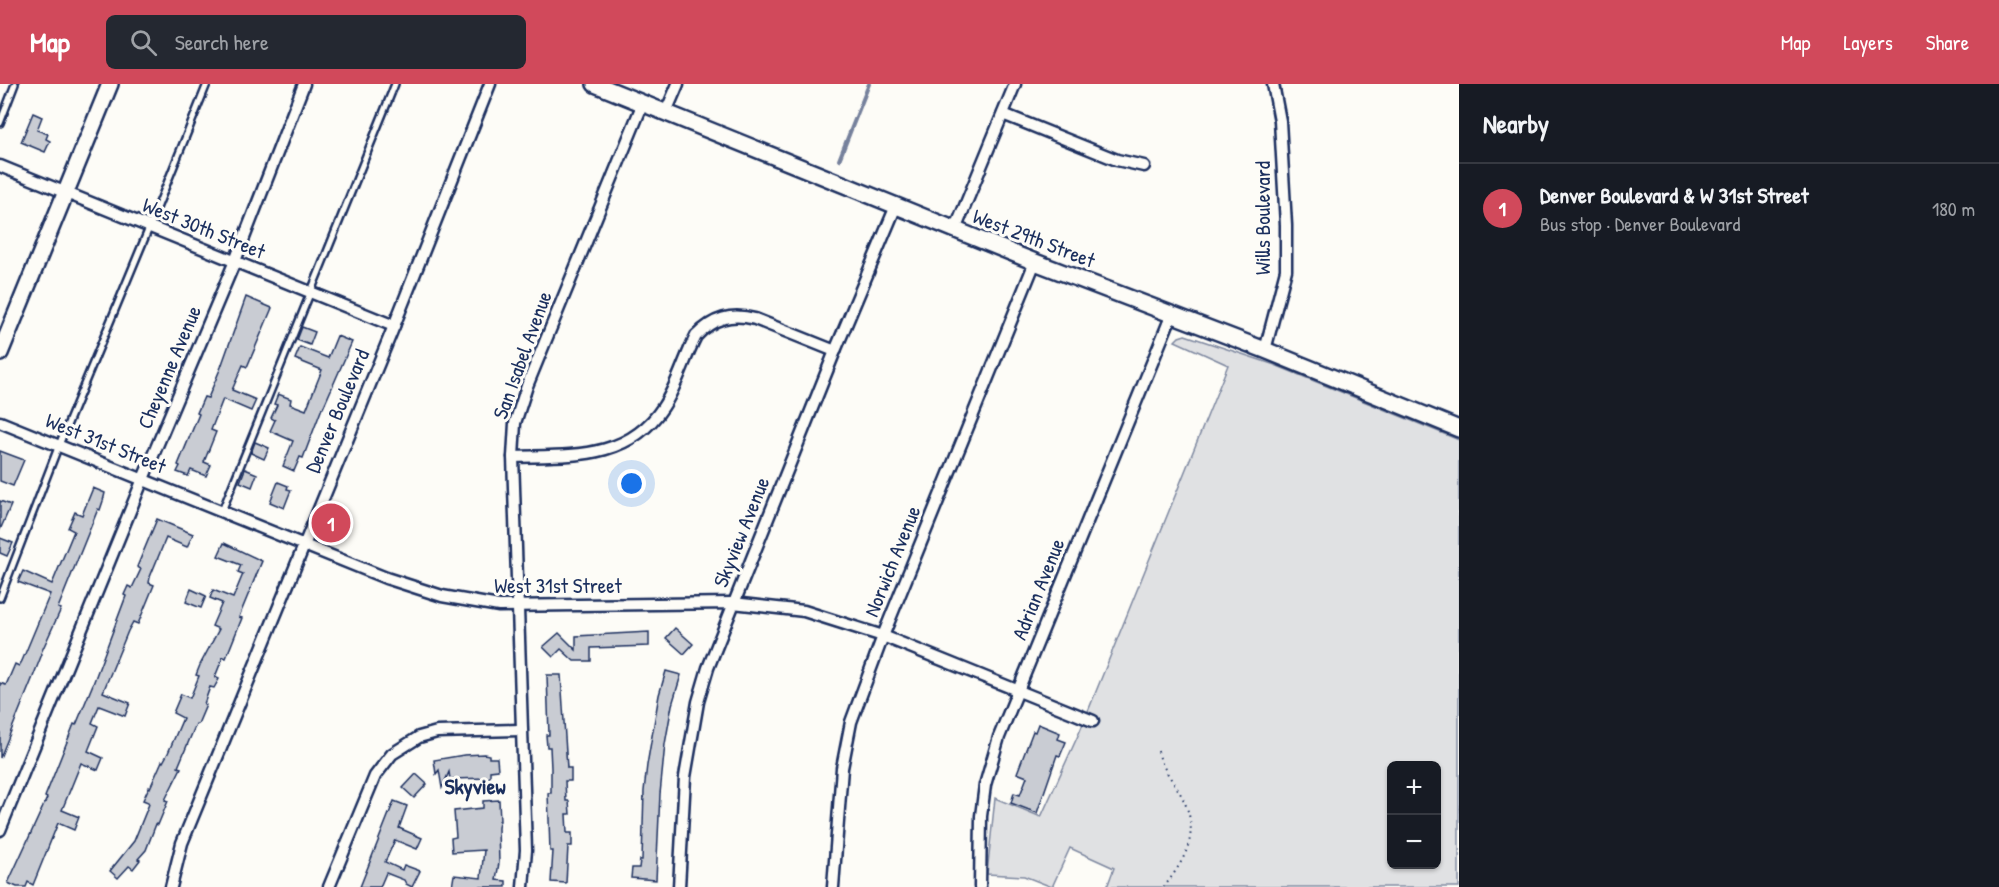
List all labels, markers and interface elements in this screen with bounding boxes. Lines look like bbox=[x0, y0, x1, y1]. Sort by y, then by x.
search box bbox=[106, 15, 526, 69]
text: Map bbox=[30, 23, 70, 61]
icon: search bbox=[127, 26, 160, 59]
text: Search here bbox=[175, 27, 269, 57]
text: Map bbox=[1781, 28, 1810, 57]
text: Layers bbox=[1843, 28, 1893, 57]
text: Share bbox=[1926, 28, 1969, 57]
text: Nearby bbox=[1483, 106, 1549, 141]
street label: Wills Boulevard bbox=[1248, 161, 1277, 275]
text: Denver Boulevard & W 31st Street bbox=[1540, 180, 1809, 210]
street label: West 30th Street bbox=[138, 190, 270, 266]
text: 1 bbox=[1499, 195, 1506, 222]
text: 180 m bbox=[1932, 195, 1975, 222]
street label: West 29th Street bbox=[969, 201, 1100, 275]
text: Bus stop · Denver Boulevard bbox=[1540, 210, 1740, 237]
street label: San Isabel Avenue bbox=[485, 287, 559, 423]
street label: Cheyenne Avenue bbox=[130, 301, 208, 433]
street label: Denver Boulevard bbox=[298, 345, 376, 477]
street label: West 31st Street bbox=[41, 406, 171, 481]
your location bbox=[617, 469, 646, 498]
street label: Skyview Avenue bbox=[706, 473, 776, 591]
pin: 1 bbox=[312, 500, 350, 546]
street label: Norwich Avenue bbox=[857, 501, 927, 621]
street label: Adrian Avenue bbox=[1005, 534, 1071, 644]
street label: West 31st Street bbox=[494, 571, 623, 600]
map controls bbox=[1387, 761, 1441, 869]
button: + bbox=[1387, 761, 1441, 815]
district label: Skyview bbox=[444, 771, 506, 802]
button: − bbox=[1387, 815, 1441, 869]

